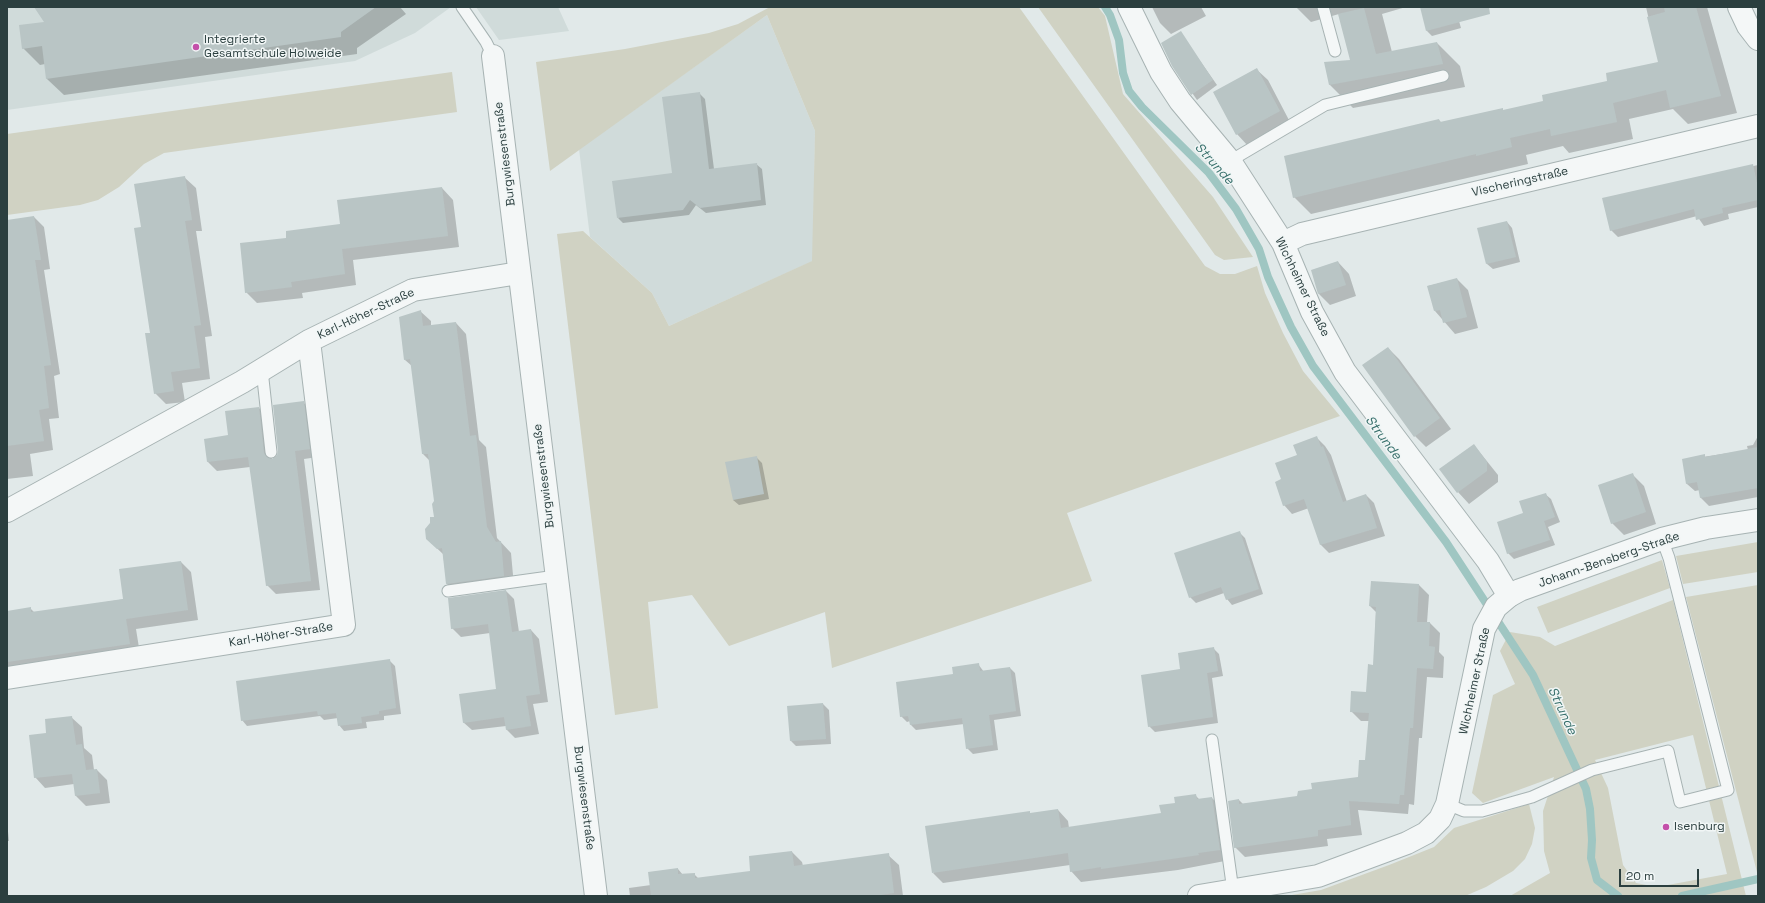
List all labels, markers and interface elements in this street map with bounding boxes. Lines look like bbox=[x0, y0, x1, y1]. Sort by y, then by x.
place label: Integrierte Gesamtschule Holweide bbox=[204, 33, 342, 61]
marker: Integrierte Gesamtschule Holweide bbox=[191, 42, 201, 52]
street label: Burgwiesenstraße bbox=[491, 101, 519, 207]
water label: Strunde bbox=[1191, 140, 1237, 188]
street label: Vischeringstraße bbox=[1470, 164, 1570, 200]
street label: Wichheimer Straße bbox=[1272, 235, 1332, 339]
street label: Karl-Höher-Straße bbox=[315, 285, 417, 343]
water label: Strunde bbox=[1361, 413, 1405, 463]
street label: Burgwiesenstraße bbox=[530, 423, 558, 529]
street label: Johann-Bensberg-Straße bbox=[1536, 529, 1682, 591]
street label: Karl-Höher-Straße bbox=[228, 620, 334, 650]
street label: Wichheimer Straße bbox=[1457, 626, 1493, 736]
water label: Strunde bbox=[1544, 685, 1580, 737]
street label: Burgwiesenstraße bbox=[570, 745, 598, 851]
place label: Isenburg bbox=[1674, 820, 1725, 834]
marker: Isenburg bbox=[1661, 822, 1671, 832]
scale bar bbox=[1621, 861, 1701, 887]
text: 20 m bbox=[1626, 868, 1654, 884]

